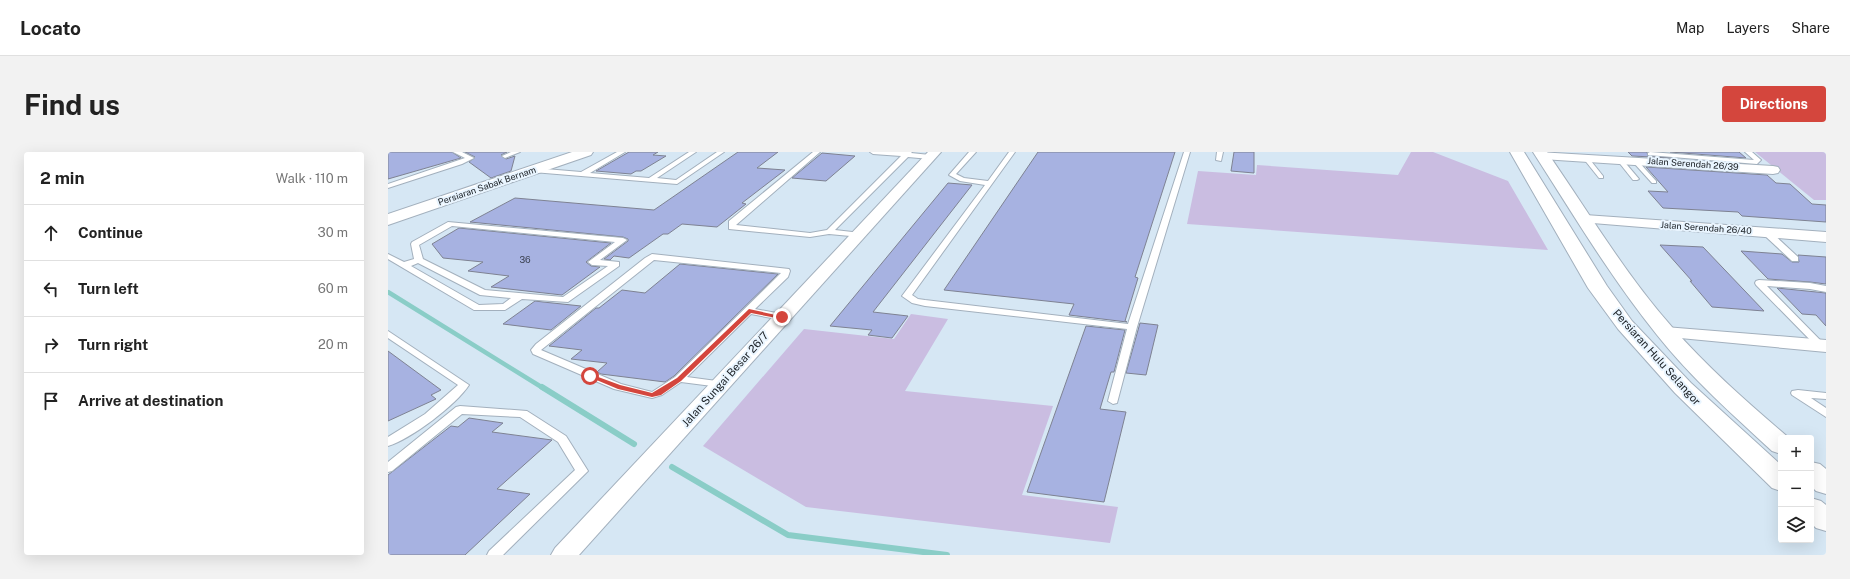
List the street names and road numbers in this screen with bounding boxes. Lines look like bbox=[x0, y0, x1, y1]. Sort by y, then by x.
street label: Jalan Serendah 26/39 bbox=[1647, 155, 1739, 172]
street label: Persiaran Sabak Bernam bbox=[436, 164, 537, 207]
street label: Jalan Serendah 26/40 bbox=[1660, 219, 1752, 236]
street label: Persiaran Hulu Selangor bbox=[1611, 307, 1703, 407]
street label: Jalan Sungai Besar 26/7 bbox=[679, 329, 771, 429]

